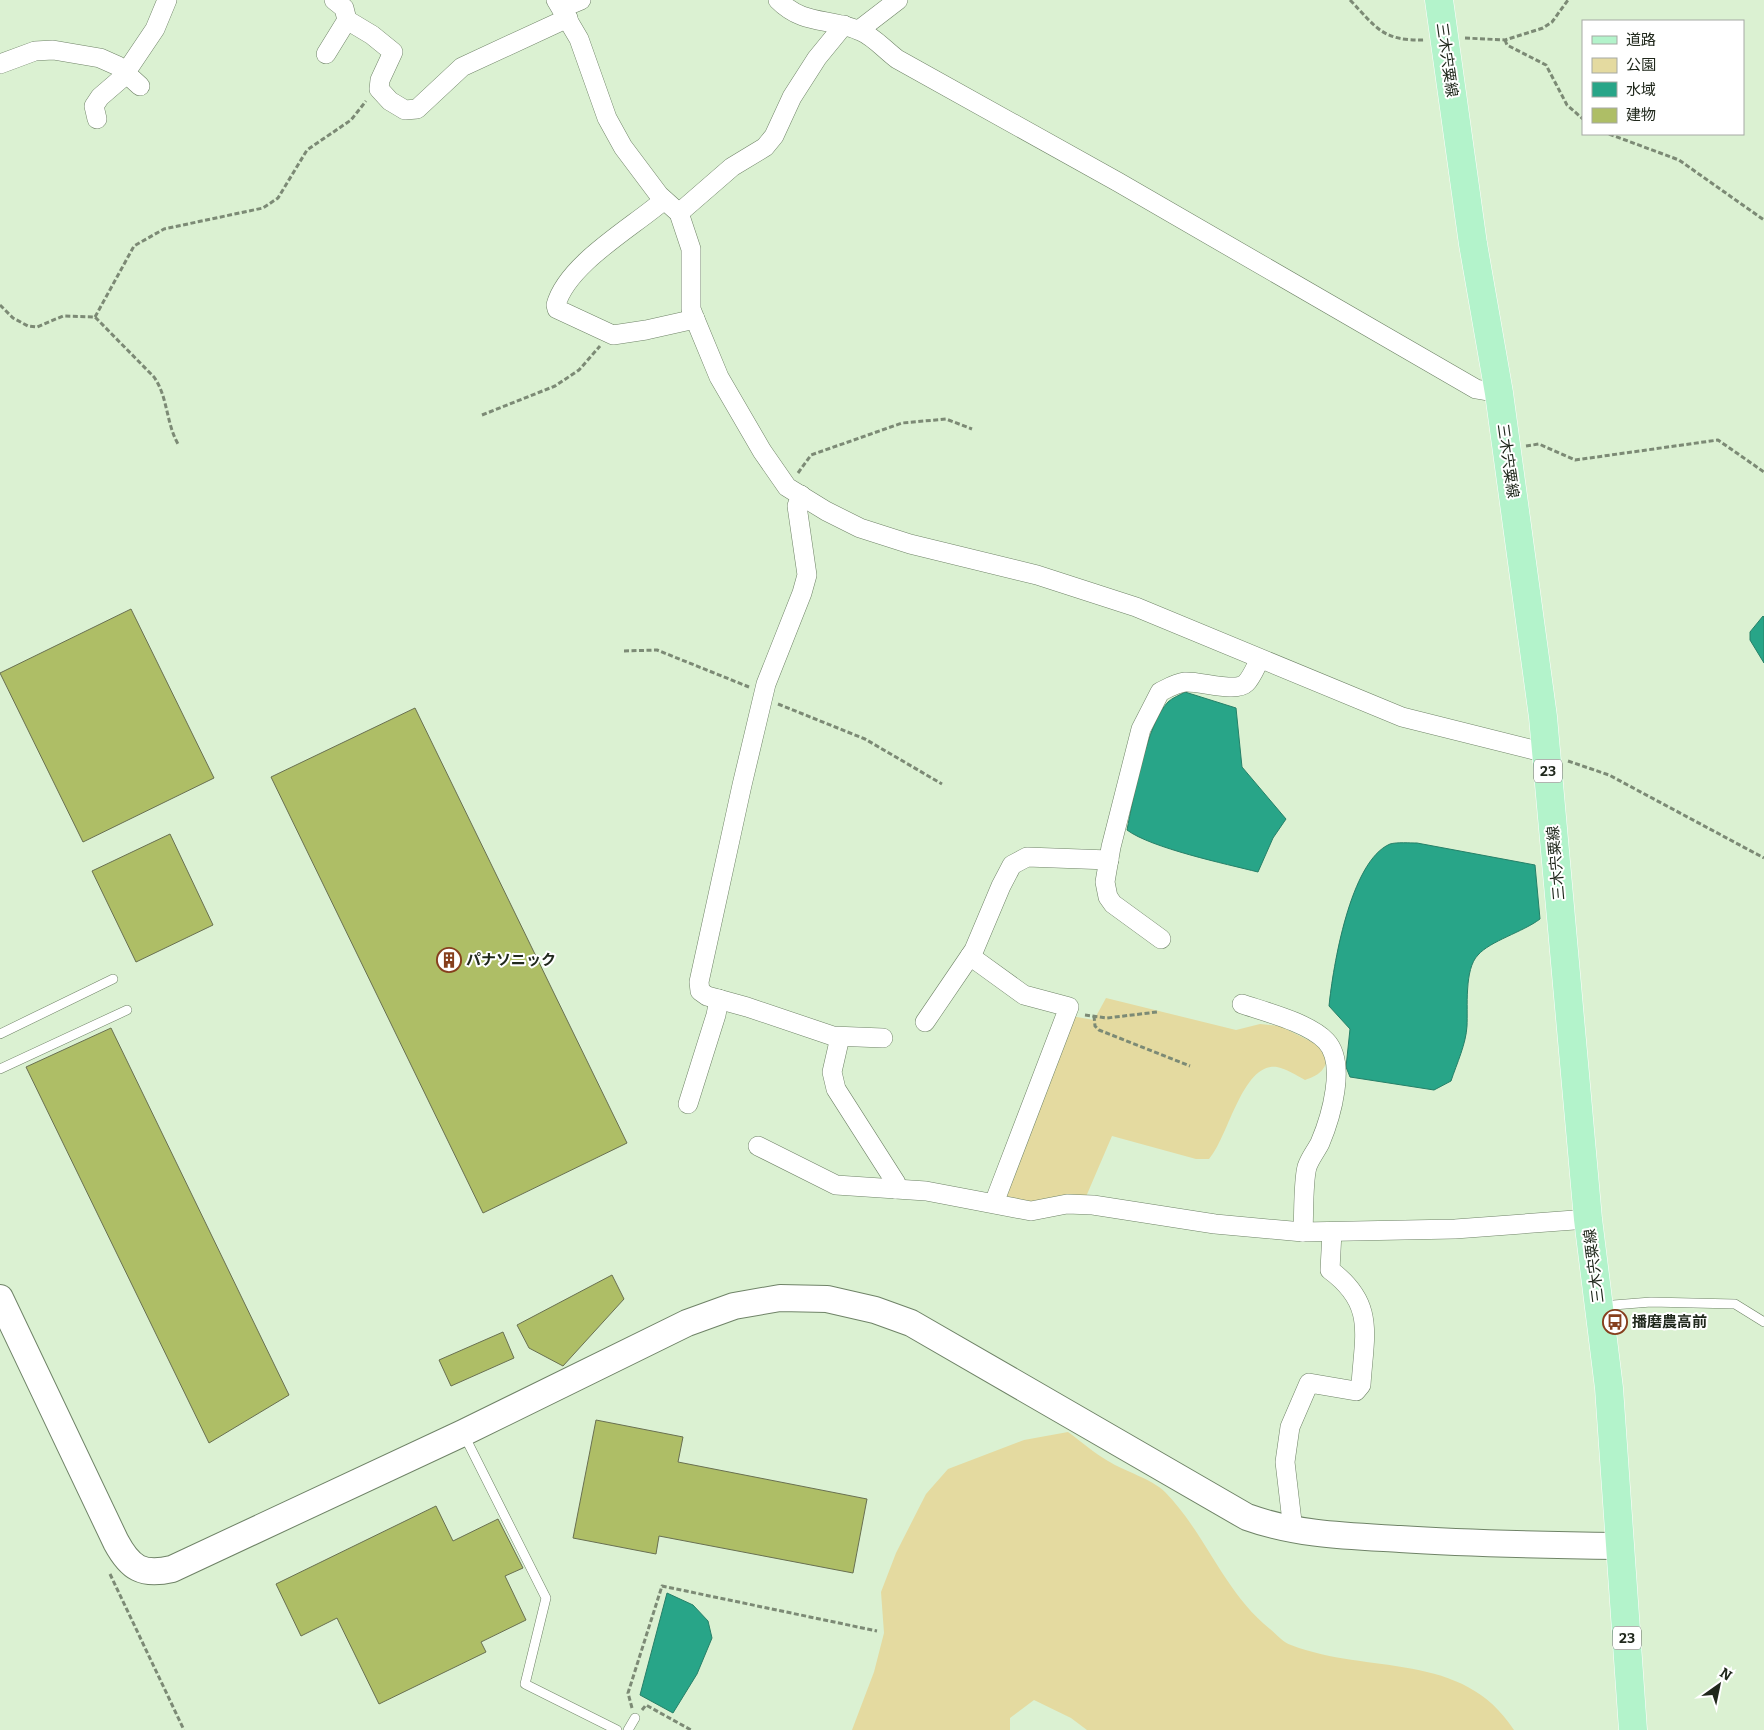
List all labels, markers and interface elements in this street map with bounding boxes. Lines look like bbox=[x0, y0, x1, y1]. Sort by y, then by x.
legend bbox=[1582, 20, 1744, 135]
street label: 三木宍粟線 bbox=[1433, 22, 1461, 98]
text: 道路 bbox=[1626, 31, 1656, 49]
text: 公園 bbox=[1626, 56, 1656, 74]
text: 水域 bbox=[1626, 81, 1656, 99]
text: 建物 bbox=[1626, 106, 1656, 124]
street label: 三木宍粟線 bbox=[1494, 423, 1522, 499]
road number: 23 bbox=[1534, 759, 1562, 782]
street label: 三木宍粟線 bbox=[1544, 825, 1568, 901]
building icon: パナソニック bbox=[436, 947, 462, 973]
place label: パナソニック bbox=[466, 951, 556, 969]
street label: 三木宍粟線 bbox=[1580, 1228, 1608, 1304]
bus stop icon: 播磨農高前 bbox=[1602, 1309, 1628, 1335]
place label: 播磨農高前 bbox=[1632, 1313, 1707, 1331]
road number: 23 bbox=[1613, 1626, 1641, 1650]
north arrow bbox=[1694, 1660, 1744, 1710]
text: N bbox=[1717, 1664, 1735, 1685]

